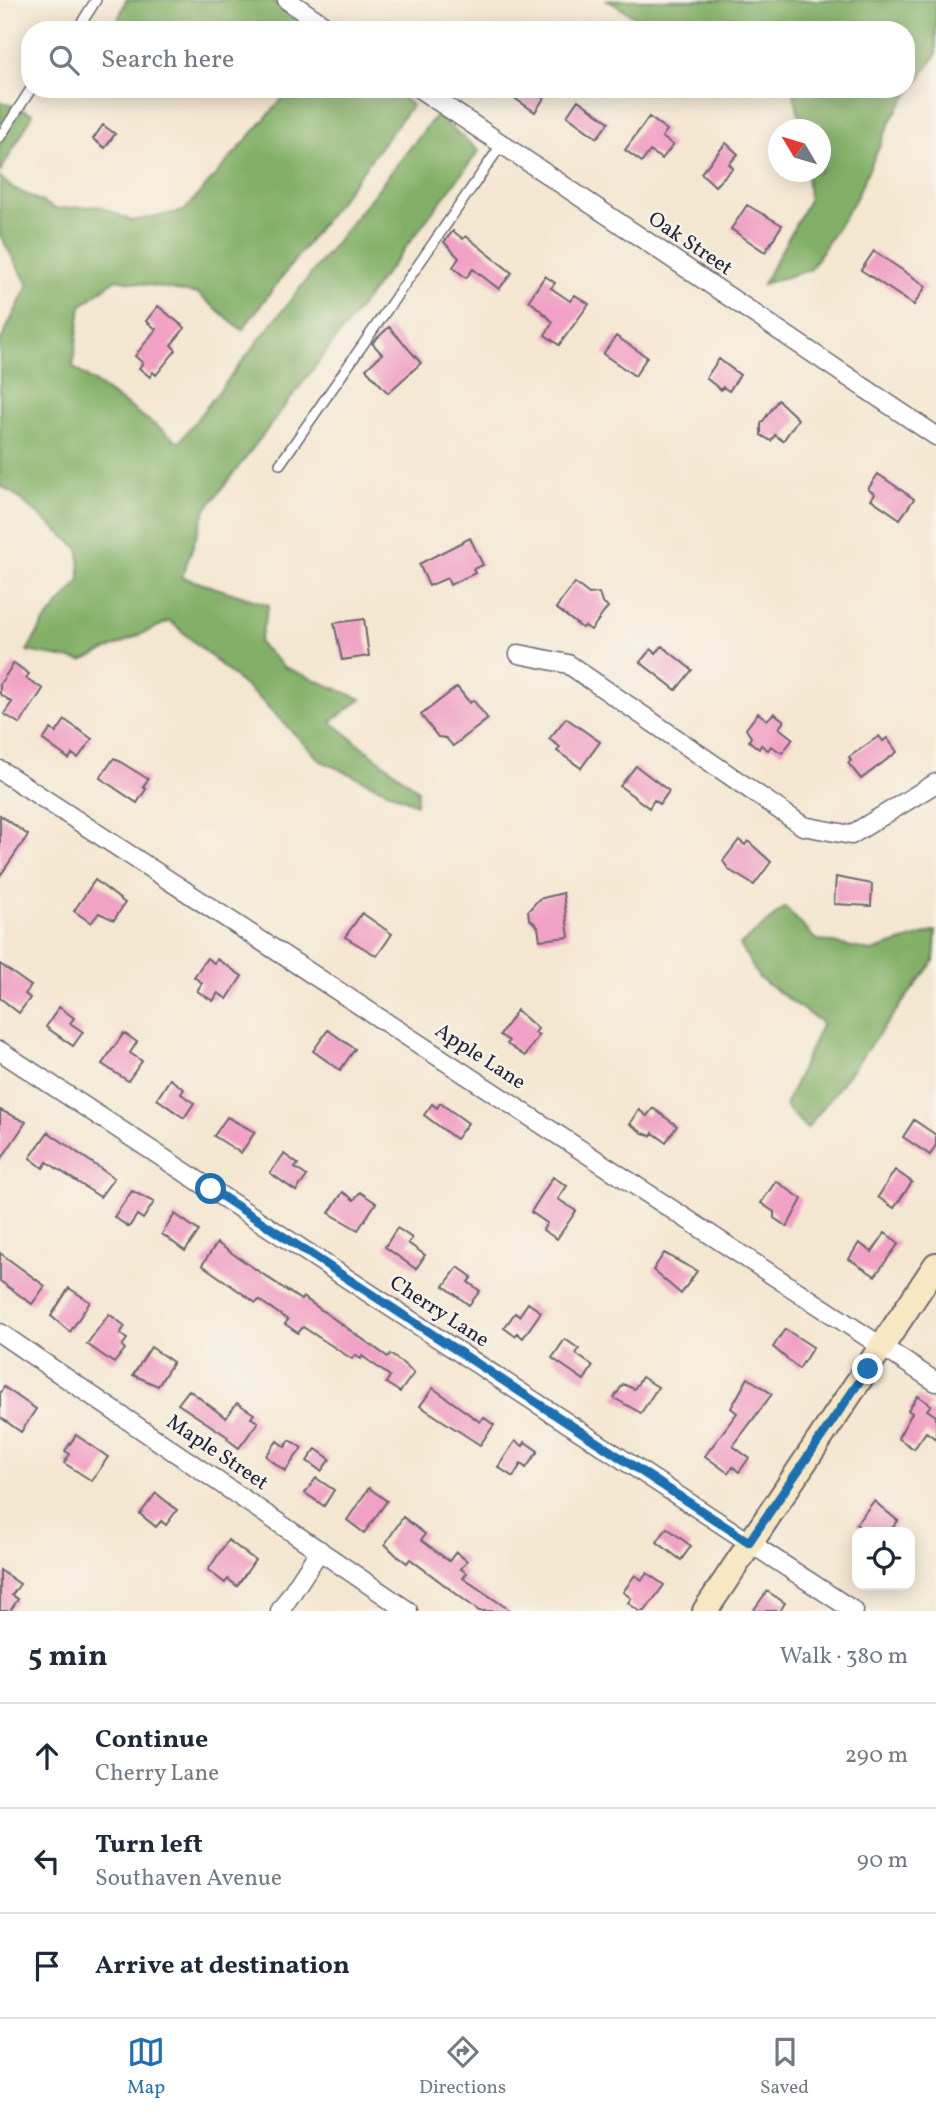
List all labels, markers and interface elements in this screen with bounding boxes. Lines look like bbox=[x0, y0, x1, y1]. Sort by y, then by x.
search box bbox=[21, 21, 915, 98]
icon: search bbox=[45, 41, 83, 79]
text: Search here bbox=[101, 42, 234, 78]
north arrow bbox=[768, 119, 831, 182]
street label: Oak Street bbox=[642, 205, 738, 283]
street label: Apple Lane bbox=[429, 1017, 531, 1097]
route start bbox=[195, 1173, 226, 1204]
street label: Cherry Lane bbox=[384, 1269, 494, 1355]
route end bbox=[852, 1353, 883, 1384]
street label: Maple Street bbox=[160, 1408, 274, 1498]
map controls bbox=[852, 1527, 915, 1590]
button: locate bbox=[852, 1527, 915, 1590]
text: 5 min bbox=[28, 1636, 108, 1678]
text: Walk · 380 m bbox=[780, 1641, 908, 1673]
text: Continue bbox=[95, 1722, 208, 1758]
icon: ahead bbox=[28, 1737, 66, 1775]
text: 290 m bbox=[845, 1740, 908, 1772]
text: Cherry Lane bbox=[95, 1758, 219, 1790]
text: Turn left bbox=[95, 1827, 203, 1863]
icon: left bbox=[28, 1842, 66, 1880]
text: 90 m bbox=[857, 1845, 908, 1877]
text: Southaven Avenue bbox=[95, 1863, 282, 1895]
icon: arrive bbox=[28, 1947, 66, 1985]
text: Arrive at destination bbox=[95, 1948, 350, 1984]
tab: Map bbox=[127, 2033, 165, 2101]
tab: Directions bbox=[419, 2033, 506, 2101]
tab: Saved bbox=[760, 2033, 809, 2101]

